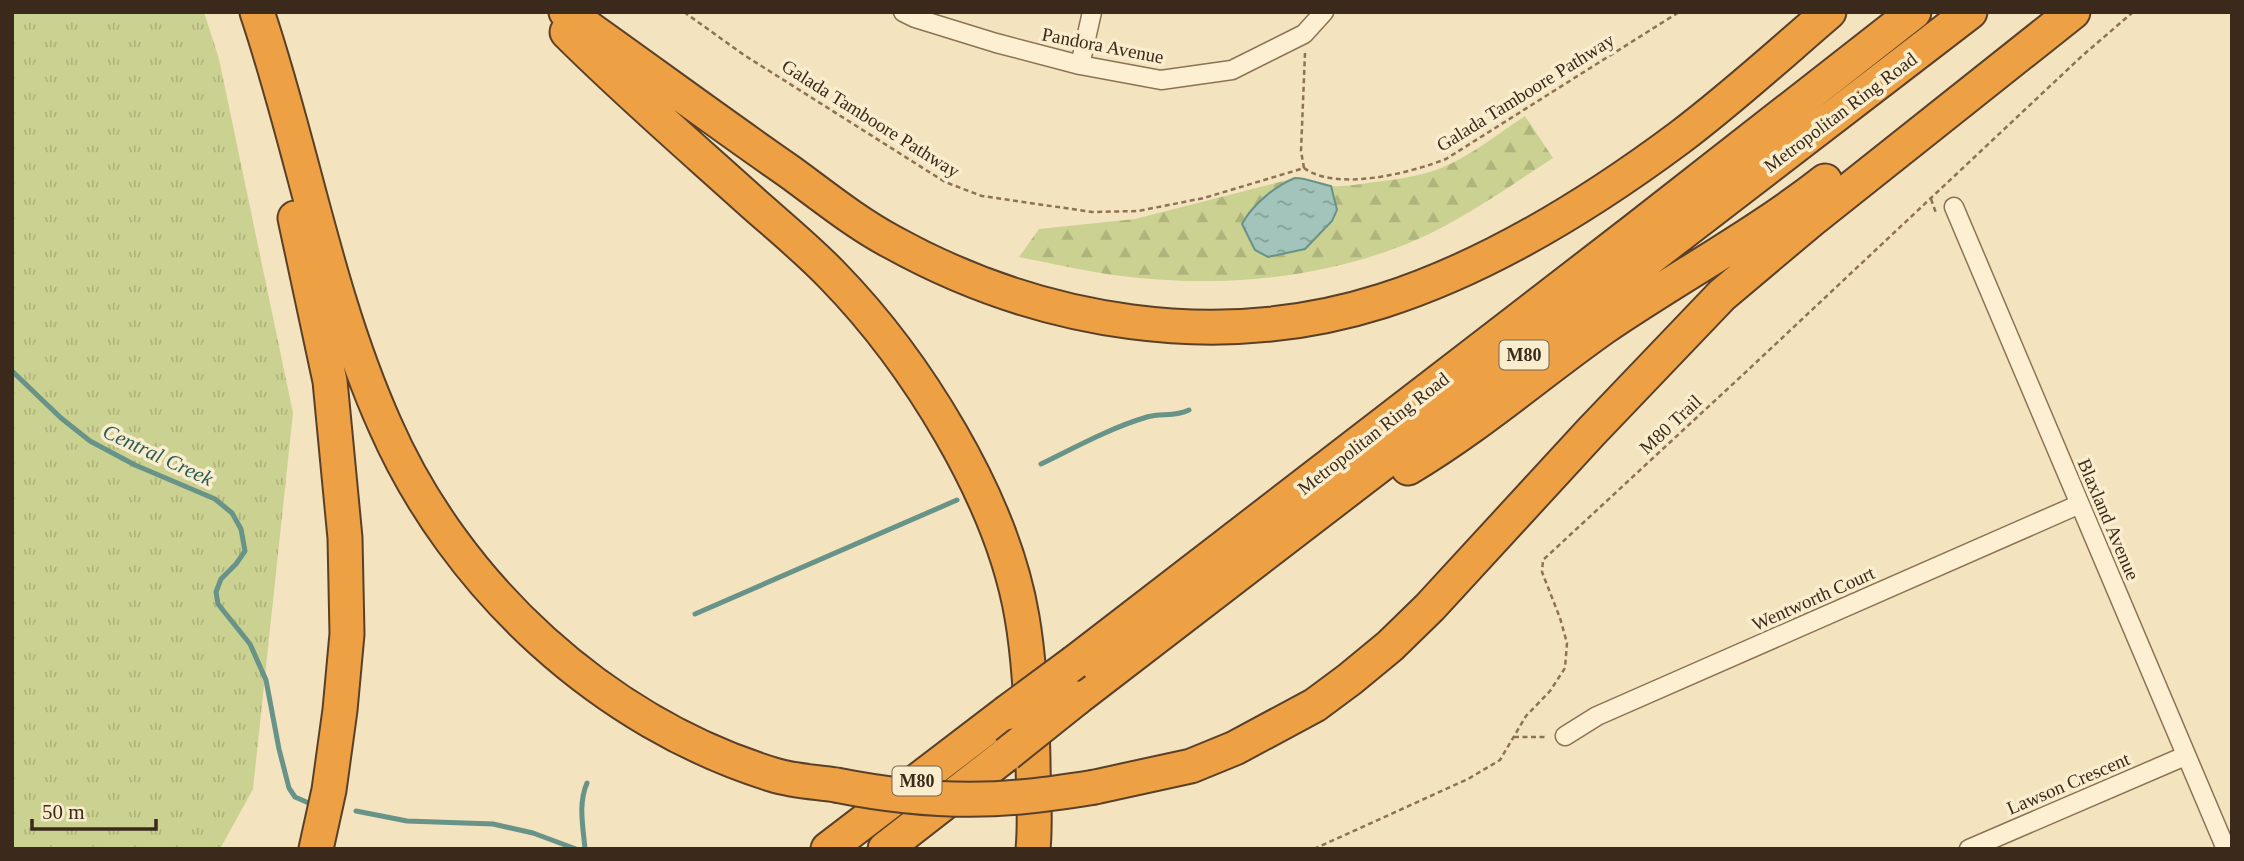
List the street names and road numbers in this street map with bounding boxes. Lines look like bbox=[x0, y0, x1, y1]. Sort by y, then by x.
street label: Pandora Avenue bbox=[1040, 23, 1166, 68]
street label: Galada Tamboore Pathway bbox=[1433, 29, 1618, 156]
street label: Metropolitan Ring Road bbox=[1760, 48, 1921, 177]
street label: Galada Tamboore Pathway bbox=[778, 55, 964, 182]
road number: M80 bbox=[1500, 340, 1548, 370]
street label: Metropolitan Ring Road bbox=[1294, 368, 1453, 499]
street label: M80 Trail bbox=[1635, 391, 1705, 458]
street label: Blaxland Avenue bbox=[2073, 455, 2144, 583]
street label: Wentworth Court bbox=[1749, 562, 1878, 635]
street label: Lawson Crescent bbox=[2004, 748, 2133, 819]
road number: M80 bbox=[892, 766, 942, 796]

